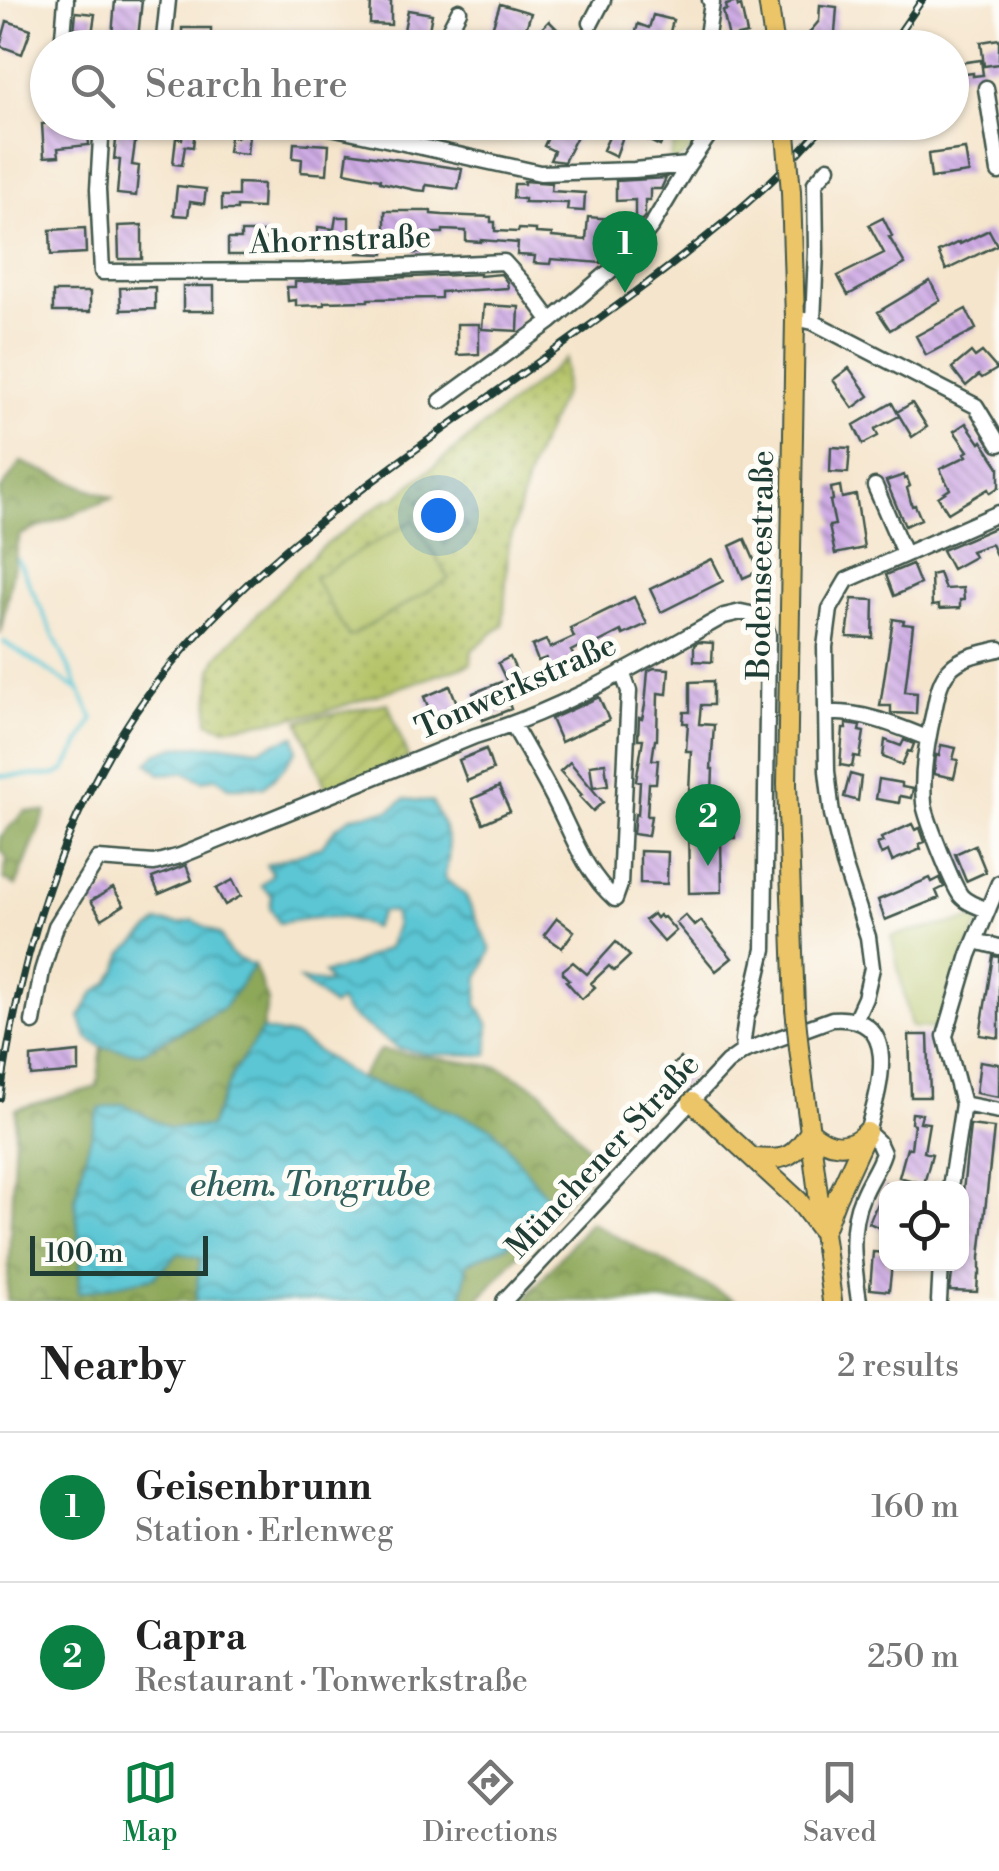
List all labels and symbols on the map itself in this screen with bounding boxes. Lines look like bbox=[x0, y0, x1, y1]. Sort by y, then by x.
pin: 1 bbox=[592, 210, 658, 293]
street label: Ahornstraße bbox=[247, 217, 432, 263]
street label: Bodenseestraße bbox=[739, 450, 783, 681]
your location bbox=[413, 490, 464, 541]
street label: Tonwerkstraße bbox=[409, 625, 623, 749]
pin: 2 bbox=[676, 784, 740, 866]
street label: Münchener Straße bbox=[498, 1045, 708, 1267]
water label: ehem. Tongrube bbox=[190, 1164, 430, 1207]
scale bar bbox=[30, 1231, 208, 1276]

